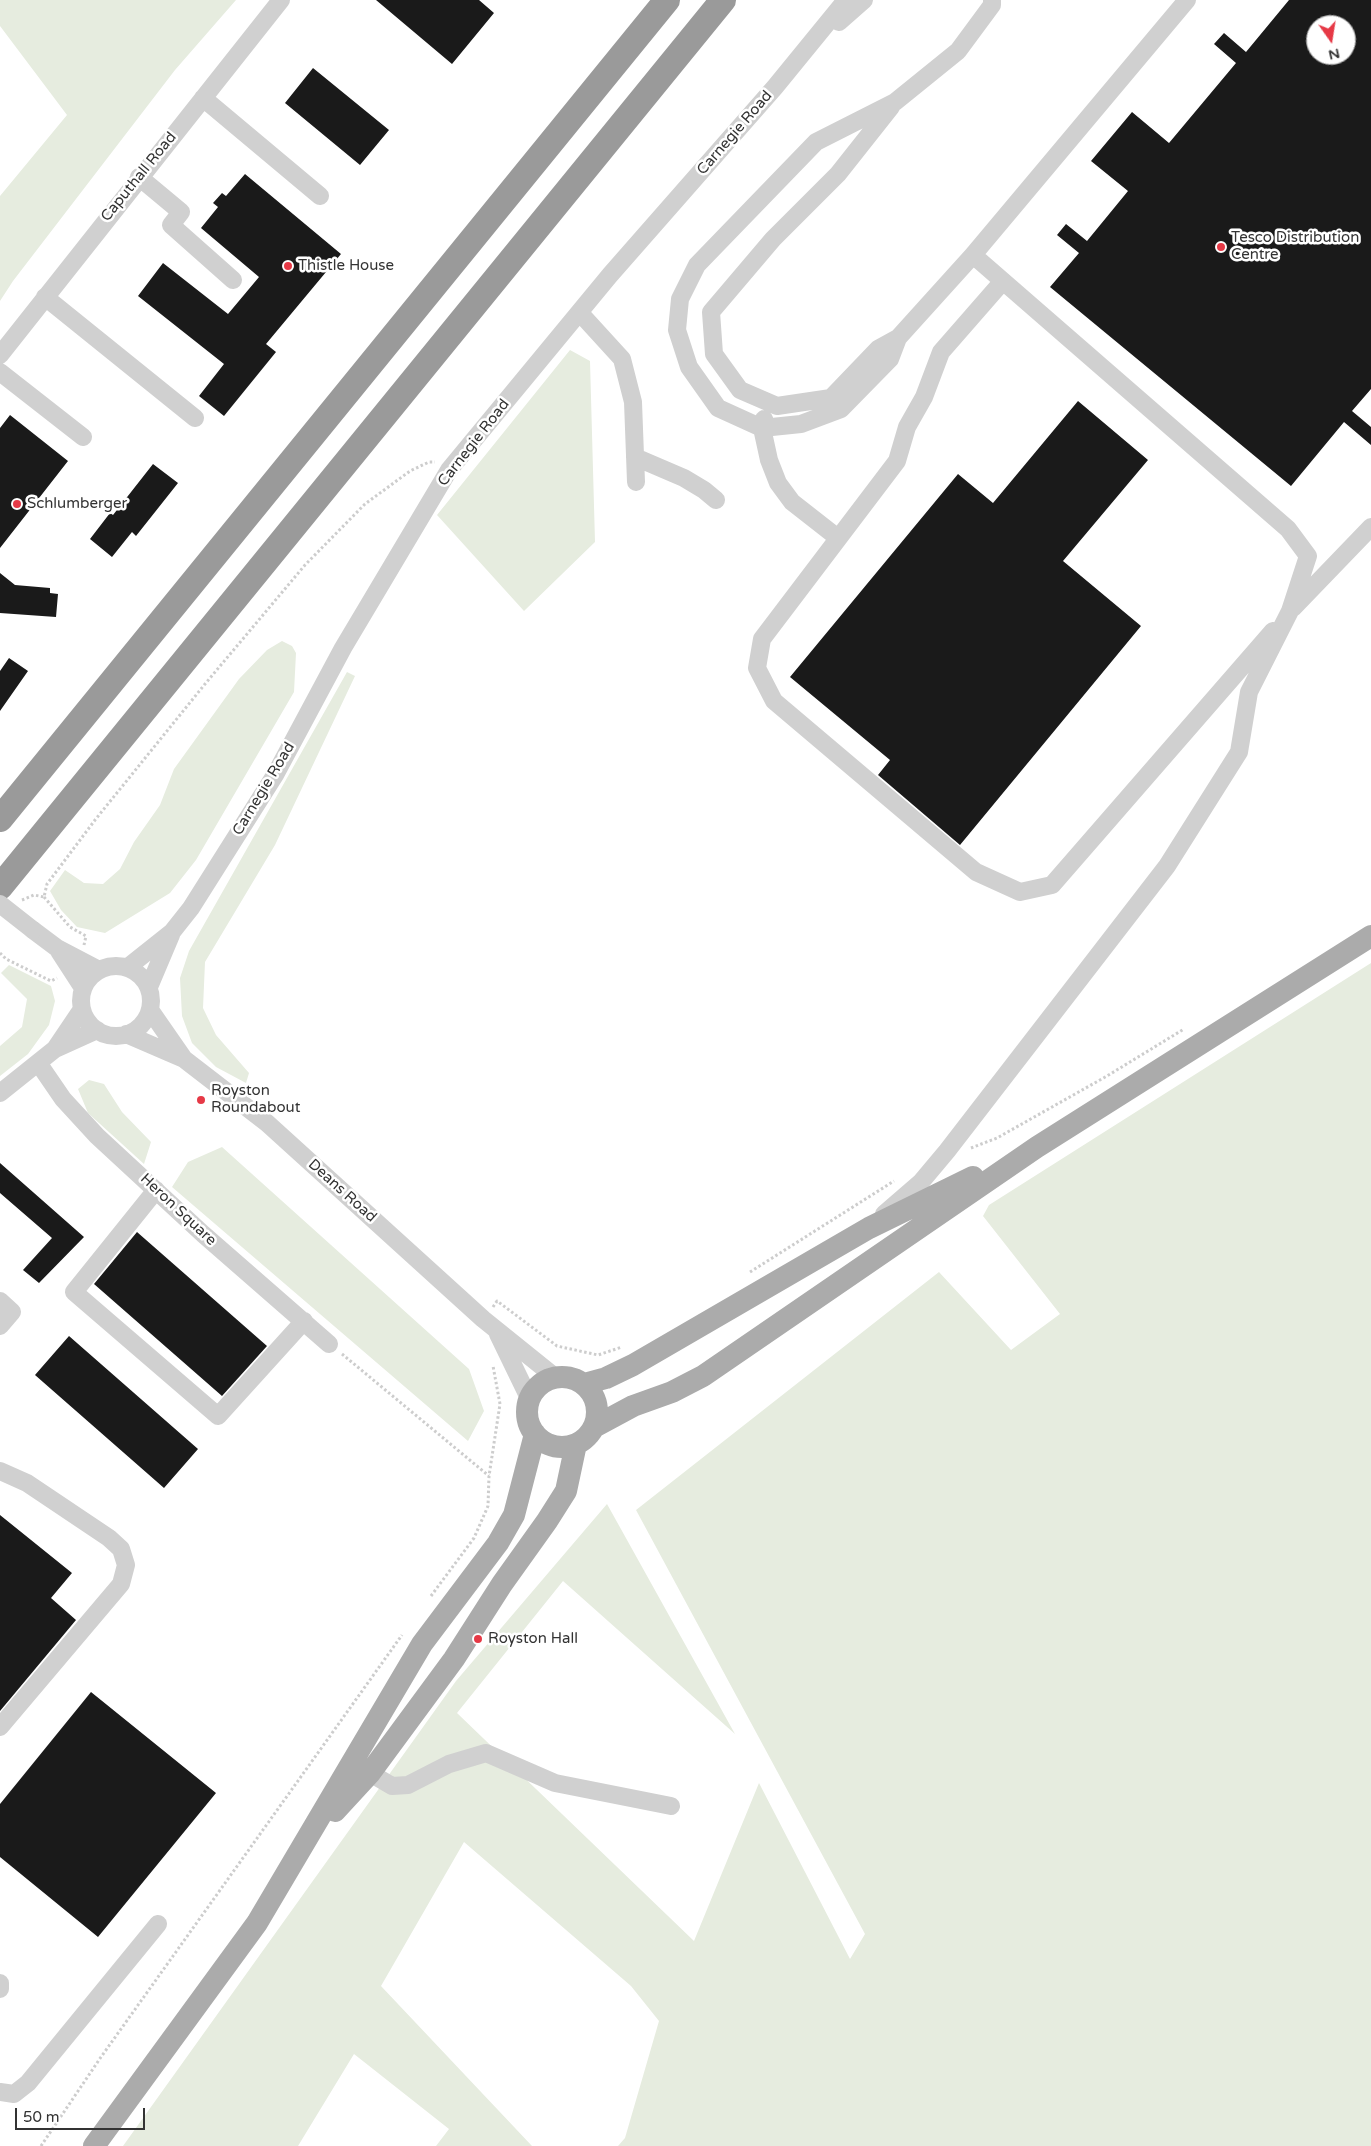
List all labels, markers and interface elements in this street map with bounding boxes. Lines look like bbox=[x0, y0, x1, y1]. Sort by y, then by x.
north arrow bbox=[1306, 15, 1356, 65]
text: N bbox=[1327, 45, 1342, 64]
street label: Carnegie Road bbox=[694, 87, 776, 179]
street label: Caputhall Road bbox=[97, 129, 181, 225]
place label: Tesco Distribution Centre bbox=[1231, 229, 1359, 264]
marker: Tesco Distribution Centre bbox=[1215, 241, 1227, 253]
place label: Thistle House bbox=[298, 257, 394, 275]
marker: Thistle House bbox=[282, 260, 294, 272]
street label: Carnegie Road bbox=[434, 396, 514, 490]
place label: Schlumberger bbox=[27, 495, 127, 513]
marker: Schlumberger bbox=[11, 498, 23, 510]
street label: Carnegie Road bbox=[229, 739, 299, 839]
place label: Royston Roundabout bbox=[211, 1082, 300, 1117]
marker: Royston Roundabout bbox=[195, 1094, 207, 1106]
street label: Deans Road bbox=[304, 1156, 380, 1226]
street label: Heron Square bbox=[136, 1170, 220, 1250]
place label: Royston Hall bbox=[488, 1630, 578, 1648]
marker: Royston Hall bbox=[472, 1633, 484, 1645]
scale bar bbox=[18, 2098, 148, 2130]
text: 50 m bbox=[23, 2108, 60, 2126]

